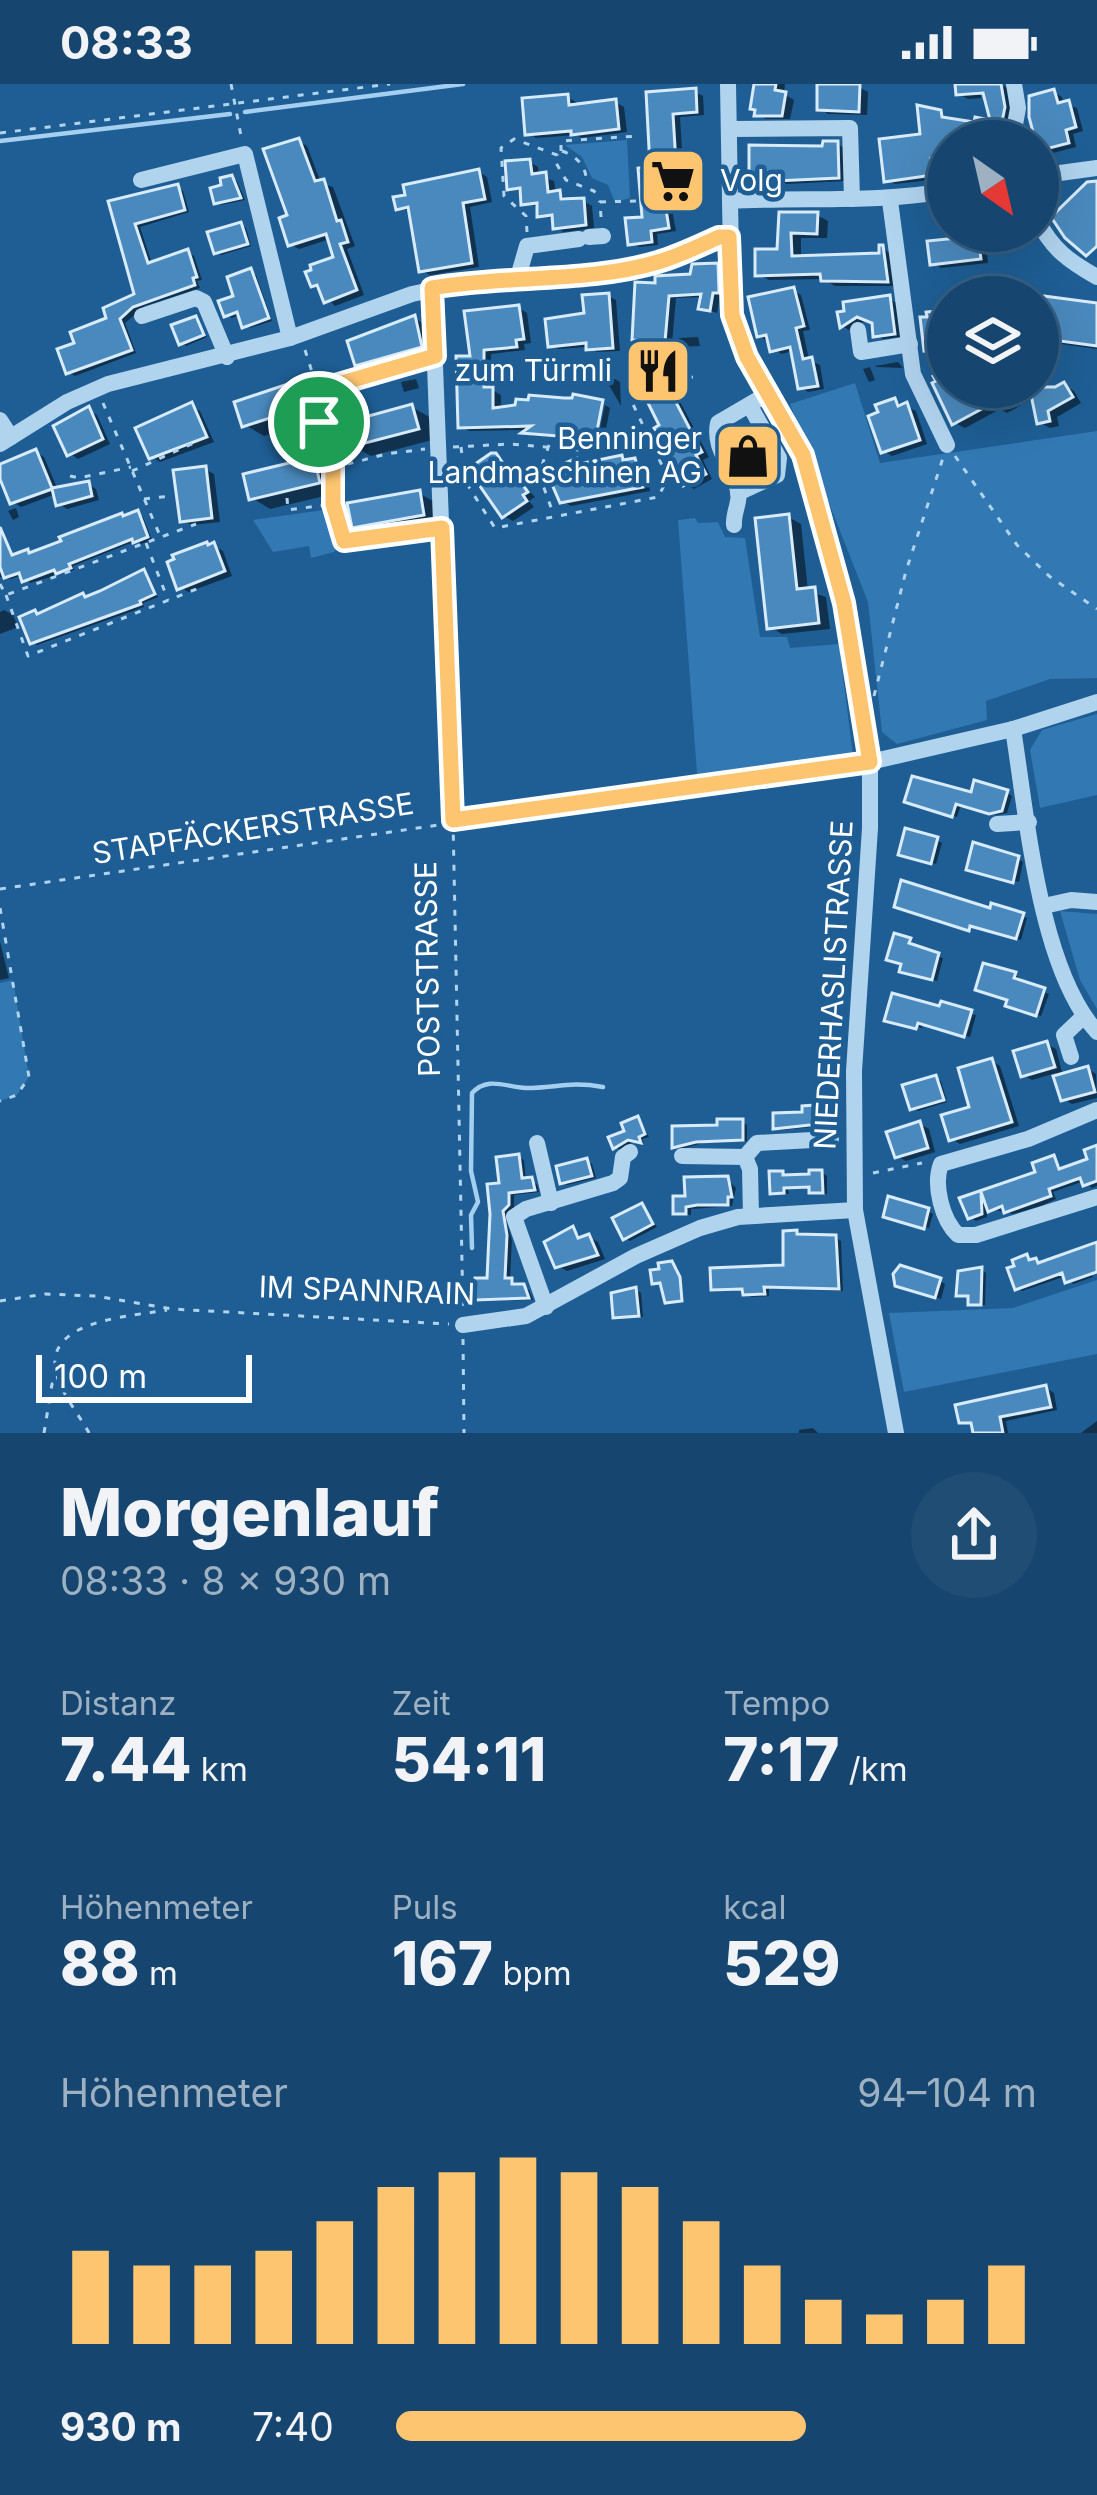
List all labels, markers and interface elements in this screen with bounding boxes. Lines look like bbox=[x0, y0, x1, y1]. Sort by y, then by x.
text: 08:33 bbox=[60, 15, 193, 70]
north arrow bbox=[927, 120, 1059, 252]
map controls bbox=[927, 120, 1059, 408]
supermarket icon: Volg bbox=[638, 146, 708, 216]
place label: Volg bbox=[720, 162, 783, 198]
button: layers bbox=[927, 276, 1059, 408]
restaurant icon: zum Türmli bbox=[623, 336, 693, 406]
place label: zum Türmli bbox=[455, 352, 612, 388]
pin bbox=[268, 371, 370, 473]
icon: arrive bbox=[286, 389, 352, 455]
place label: Benninger Landmaschinen AG bbox=[428, 420, 702, 490]
shop icon: Benninger Landmaschinen AG bbox=[713, 421, 783, 491]
street label: STAPFÄCKERSTRASSE bbox=[89, 785, 416, 871]
street label: NIEDERHASLISTRASSE bbox=[806, 819, 860, 1151]
street label: POSTSTRASSE bbox=[407, 861, 447, 1077]
street label: IM SPANNRAIN bbox=[258, 1268, 476, 1312]
scale bar bbox=[36, 1349, 252, 1402]
text: 100 m bbox=[54, 1356, 147, 1396]
text: Morgenlauf bbox=[60, 1472, 439, 1552]
button: share bbox=[911, 1472, 1037, 1598]
text: 08:33 · 8 × 930 m bbox=[60, 1557, 391, 1604]
text: Distanz bbox=[60, 1683, 176, 1723]
text: Zeit bbox=[392, 1683, 450, 1723]
text: Tempo bbox=[723, 1683, 830, 1723]
text: 7.44 bbox=[60, 1723, 192, 1795]
text: 54:11 bbox=[392, 1723, 546, 1795]
text: 7:17 bbox=[723, 1723, 840, 1795]
text: km bbox=[192, 1749, 248, 1789]
text: /km bbox=[840, 1749, 908, 1789]
text: Höhenmeter bbox=[60, 1887, 253, 1927]
text: Puls bbox=[392, 1887, 458, 1927]
text: kcal bbox=[723, 1887, 786, 1927]
text: 88 bbox=[60, 1927, 140, 1999]
text: 167 bbox=[392, 1927, 493, 1999]
text: 529 bbox=[723, 1927, 840, 1999]
text: m bbox=[140, 1953, 178, 1993]
text: bpm bbox=[493, 1953, 572, 1993]
text: Höhenmeter bbox=[60, 2069, 288, 2116]
text: 94–104 m bbox=[857, 2069, 1037, 2116]
text: 930 m bbox=[60, 2403, 182, 2450]
text: 7:40 bbox=[252, 2403, 334, 2450]

